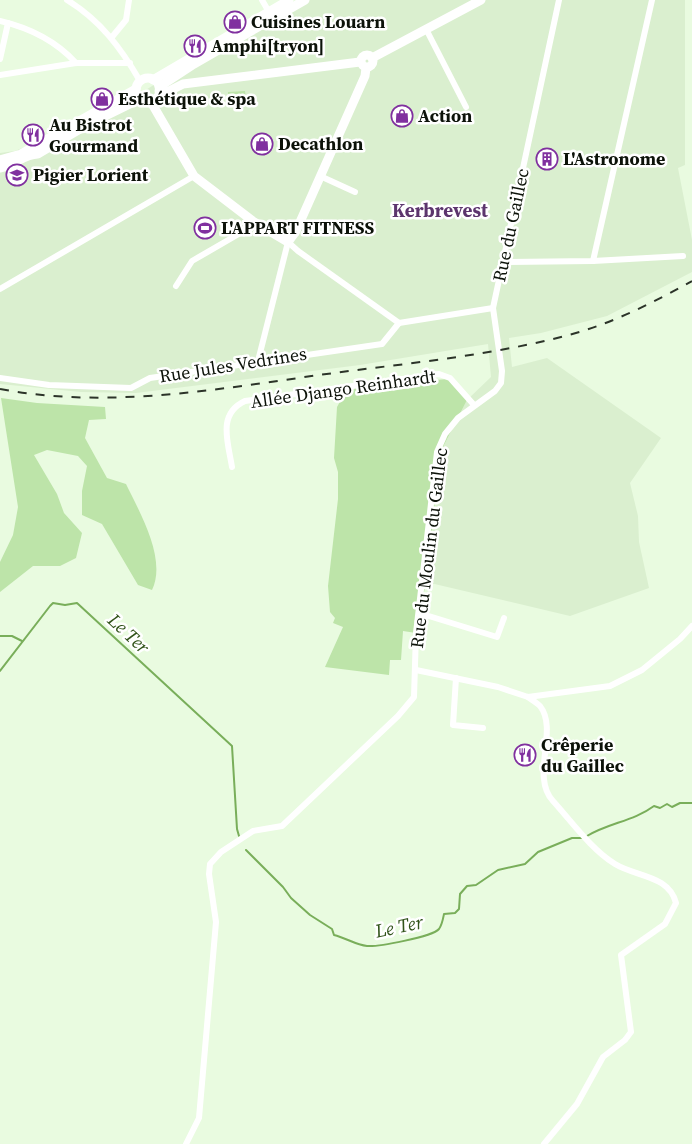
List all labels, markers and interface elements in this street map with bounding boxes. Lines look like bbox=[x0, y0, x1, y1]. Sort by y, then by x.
place label: Cuisines Louarn bbox=[251, 9, 385, 34]
shop icon: Cuisines Louarn bbox=[223, 10, 247, 34]
place label: Amphi[tryon] bbox=[211, 33, 324, 58]
restaurant icon: Amphi[tryon] bbox=[183, 34, 207, 58]
place label: Esthétique & spa bbox=[118, 86, 256, 111]
shop icon: Esthétique & spa bbox=[90, 87, 114, 111]
place label: Action bbox=[418, 103, 472, 128]
shop icon: Action bbox=[390, 104, 414, 128]
place label: Au Bistrot Gourmand bbox=[49, 112, 138, 158]
restaurant icon: Au Bistrot Gourmand bbox=[21, 123, 45, 147]
place label: Decathlon bbox=[278, 131, 363, 156]
shop icon: Decathlon bbox=[250, 132, 274, 156]
place label: L'Astronome bbox=[563, 146, 665, 171]
building icon: L'Astronome bbox=[535, 147, 559, 171]
place label: Pigier Lorient bbox=[33, 162, 149, 187]
school or university icon: Pigier Lorient bbox=[5, 163, 29, 187]
street label: Rue du Gaillec bbox=[486, 166, 535, 284]
district label: Kerbrevest bbox=[392, 197, 488, 223]
place label: L'APPART FITNESS bbox=[221, 215, 374, 240]
sports icon: L'APPART FITNESS bbox=[193, 216, 217, 240]
street label: Rue Jules Vedrines bbox=[157, 340, 309, 389]
street label: Allée Django Reinhardt bbox=[249, 363, 437, 414]
street label: Rue du Moulin du Gaillec bbox=[404, 446, 453, 650]
water label: Le Ter bbox=[102, 606, 157, 660]
place label: Crêperie du Gaillec bbox=[541, 732, 624, 778]
restaurant icon: Crêperie du Gaillec bbox=[513, 743, 537, 767]
water label: Le Ter bbox=[372, 908, 427, 944]

